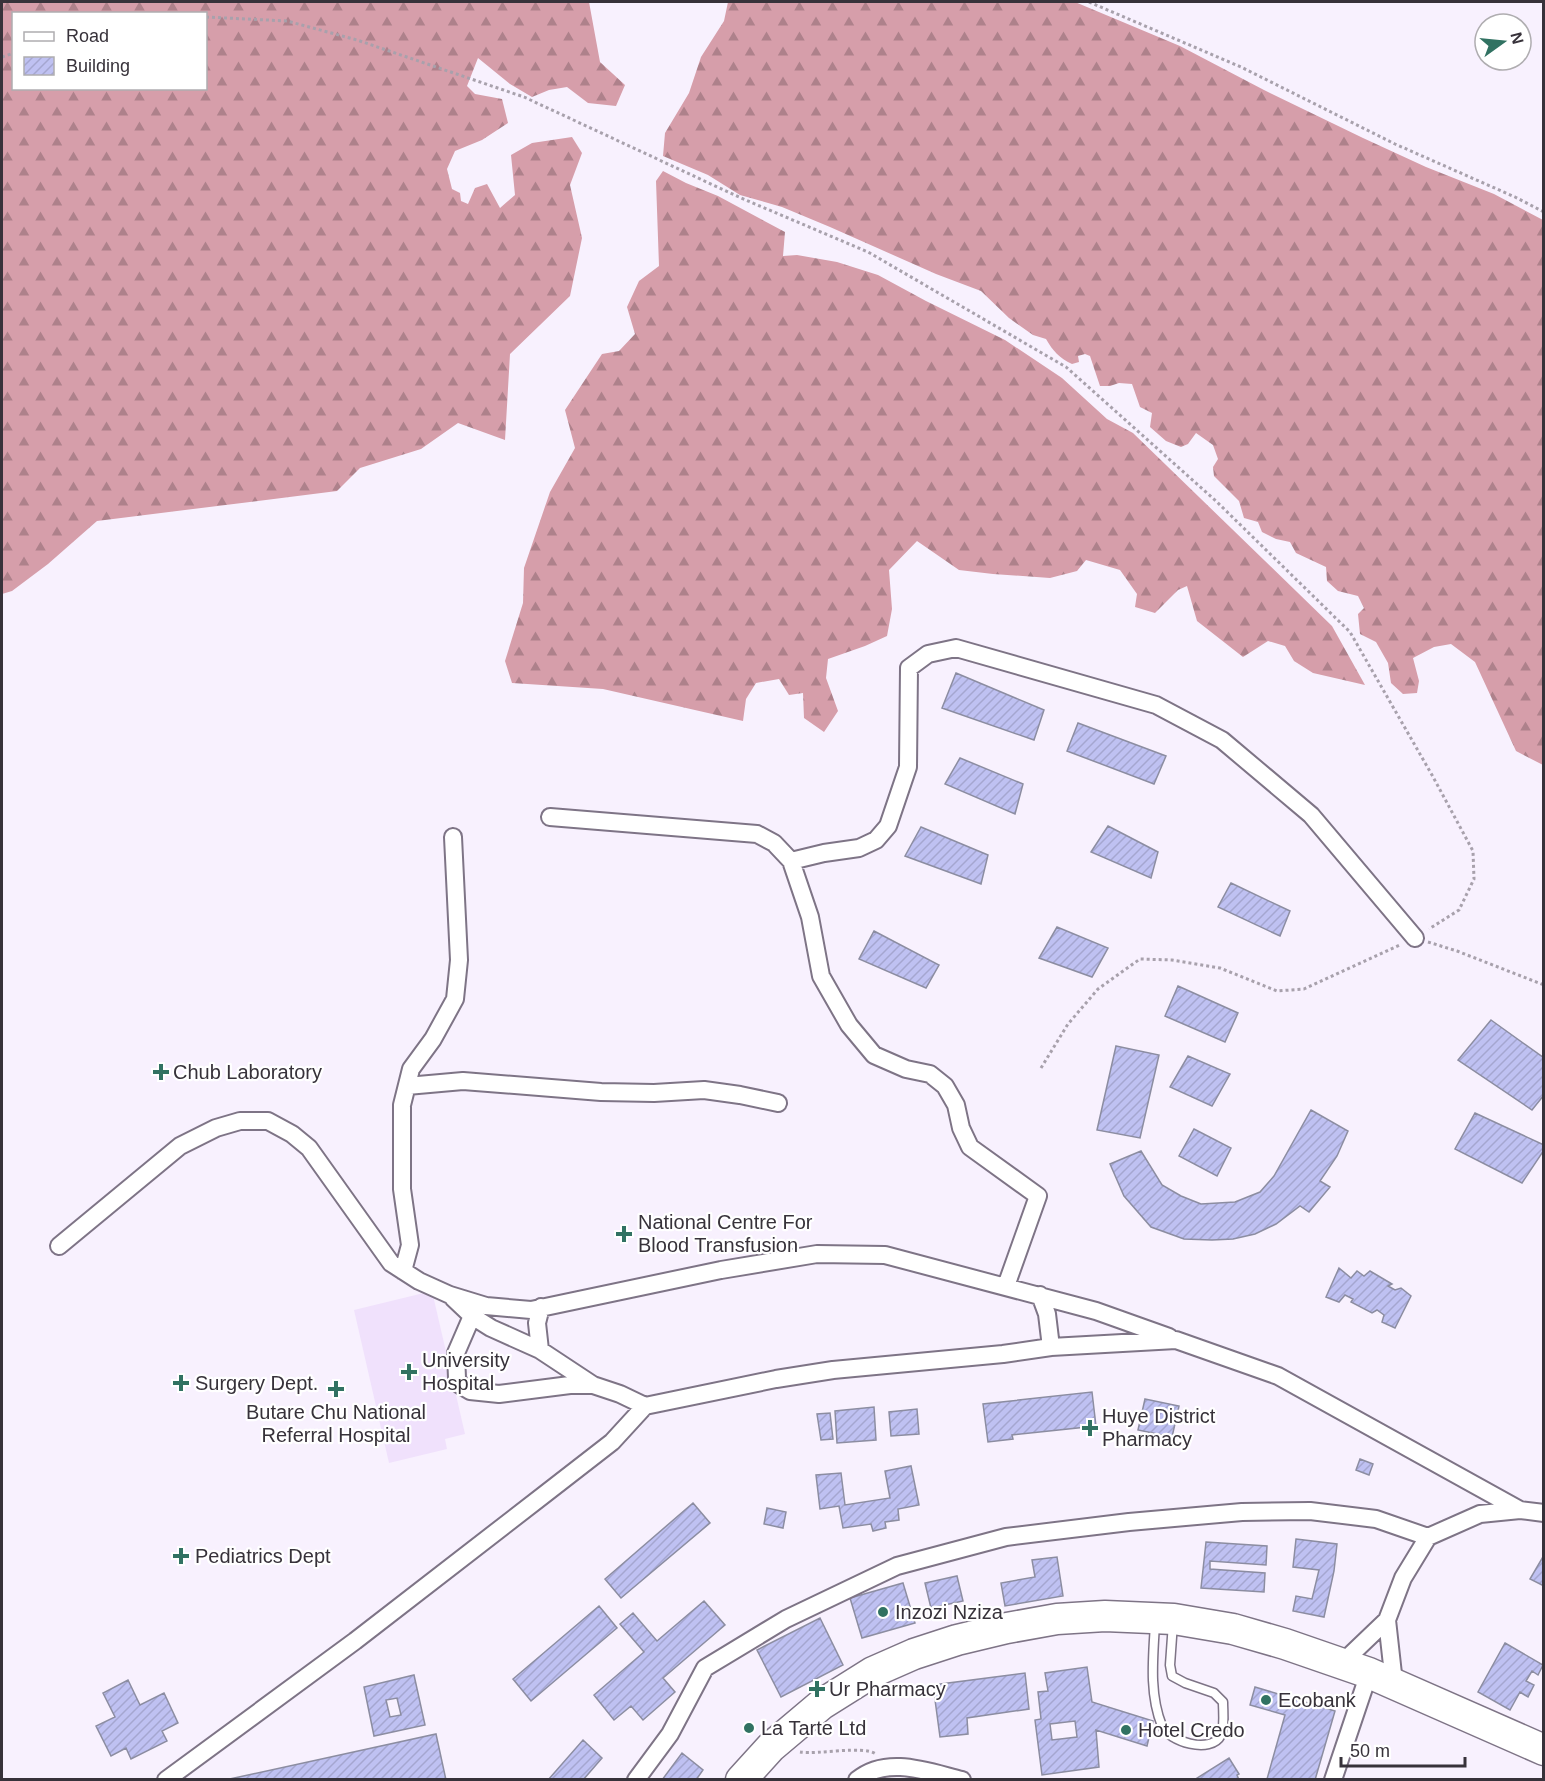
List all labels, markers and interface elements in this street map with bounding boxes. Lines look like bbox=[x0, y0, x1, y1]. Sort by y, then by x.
legend bbox=[12, 12, 207, 90]
north arrow bbox=[1473, 12, 1533, 72]
text: Road bbox=[66, 26, 109, 46]
text: N bbox=[1507, 30, 1527, 46]
text: Building bbox=[66, 56, 130, 76]
place label: Chub Laboratory bbox=[173, 1061, 322, 1083]
marker: Chub Laboratory bbox=[154, 1065, 168, 1079]
place label: National Centre For Blood Transfusion bbox=[638, 1211, 813, 1256]
marker: National Centre For Blood Transfusion bbox=[615, 1225, 633, 1243]
place label: University Hospital bbox=[422, 1349, 510, 1394]
marker: University Hospital bbox=[400, 1363, 418, 1381]
place label: Surgery Dept. bbox=[195, 1372, 318, 1394]
marker: Surgery Dept. bbox=[172, 1374, 190, 1392]
marker: Butare Chu National Referral Hospital bbox=[327, 1380, 345, 1398]
place label: Butare Chu National Referral Hospital bbox=[246, 1401, 426, 1446]
place label: Huye District Pharmacy bbox=[1102, 1405, 1216, 1450]
marker: Huye District Pharmacy bbox=[1083, 1421, 1097, 1435]
place label: Pediatrics Dept bbox=[195, 1545, 331, 1567]
marker: Pediatrics Dept bbox=[172, 1547, 190, 1565]
place label: Inzozi Nziza bbox=[895, 1601, 1004, 1623]
marker: Inzozi Nziza bbox=[876, 1605, 890, 1619]
place label: Ur Pharmacy bbox=[829, 1678, 946, 1700]
marker: Ur Pharmacy bbox=[810, 1682, 824, 1696]
place label: Ecobank bbox=[1278, 1689, 1357, 1711]
marker: Ecobank bbox=[1259, 1693, 1273, 1707]
place label: La Tarte Ltd bbox=[761, 1717, 866, 1739]
place label: Hotel Credo bbox=[1138, 1719, 1245, 1741]
marker: La Tarte Ltd bbox=[742, 1721, 756, 1735]
marker: Hotel Credo bbox=[1119, 1723, 1133, 1737]
scale bar bbox=[1341, 1730, 1466, 1768]
text: 50 m bbox=[1350, 1741, 1390, 1761]

